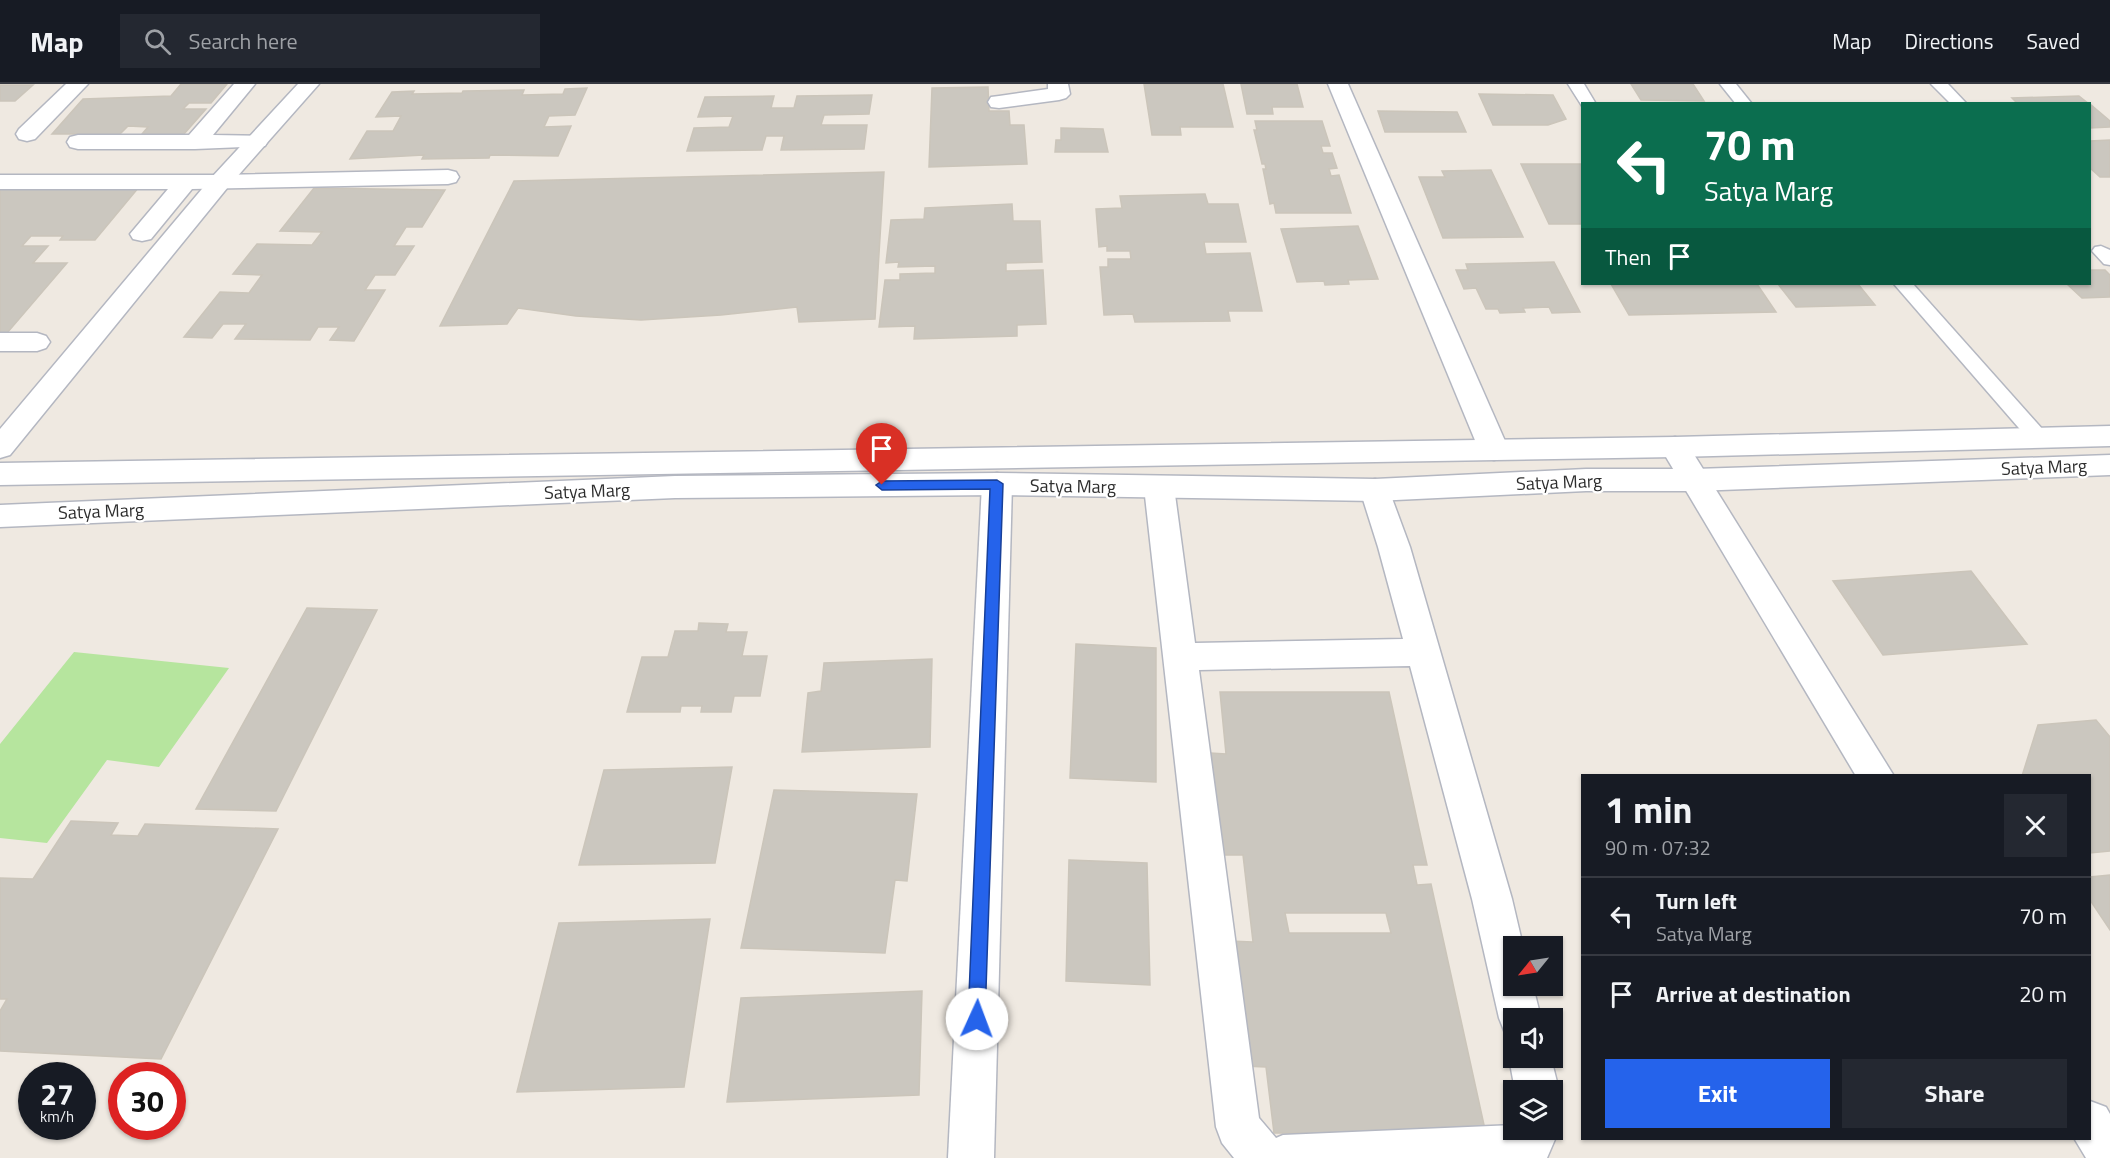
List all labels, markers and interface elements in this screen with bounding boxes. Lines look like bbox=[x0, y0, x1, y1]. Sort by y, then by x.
search box bbox=[120, 14, 540, 68]
text: Map bbox=[30, 20, 84, 63]
text: Search here bbox=[189, 24, 298, 58]
icon: search bbox=[141, 25, 174, 58]
text: Map bbox=[1832, 25, 1872, 57]
text: Directions bbox=[1905, 25, 1994, 57]
text: Saved bbox=[2027, 25, 2080, 57]
text: 70 m bbox=[1704, 112, 1796, 176]
icon: left bbox=[1605, 126, 1683, 204]
text: Satya Marg bbox=[1704, 170, 1833, 211]
text: Then bbox=[1605, 240, 1651, 274]
icon: arrive bbox=[1663, 240, 1696, 273]
pin bbox=[856, 423, 907, 485]
icon: arrive bbox=[865, 432, 898, 465]
street label: Satya Marg bbox=[2001, 452, 2087, 482]
street label: Satya Marg bbox=[1516, 467, 1602, 497]
street label: Satya Marg bbox=[1030, 472, 1116, 500]
street label: Satya Marg bbox=[544, 476, 630, 506]
street label: Satya Marg bbox=[58, 496, 144, 526]
text: 1 min bbox=[1605, 782, 1692, 837]
button: close bbox=[2004, 794, 2067, 857]
text: 90 m · 07:32 bbox=[1605, 832, 1711, 863]
text: Turn left bbox=[1656, 884, 1737, 918]
text: 70 m bbox=[2019, 899, 2067, 933]
icon: left bbox=[1605, 900, 1638, 933]
text: Satya Marg bbox=[1656, 918, 1752, 949]
north arrow bbox=[1503, 936, 1563, 996]
map controls bbox=[1503, 936, 1563, 1140]
text: Arrive at destination bbox=[1656, 977, 1851, 1011]
text: 20 m bbox=[2019, 977, 2067, 1011]
icon: arrive bbox=[1605, 978, 1638, 1011]
position arrow bbox=[945, 987, 1009, 1051]
button: sound bbox=[1503, 1008, 1563, 1068]
button: Exit bbox=[1605, 1059, 1830, 1128]
button: Share bbox=[1842, 1059, 2067, 1128]
speed limit sign: 30 bbox=[108, 1062, 186, 1140]
text: 27 bbox=[40, 1071, 74, 1117]
button: layers bbox=[1503, 1080, 1563, 1140]
text: km/h bbox=[40, 1105, 74, 1128]

